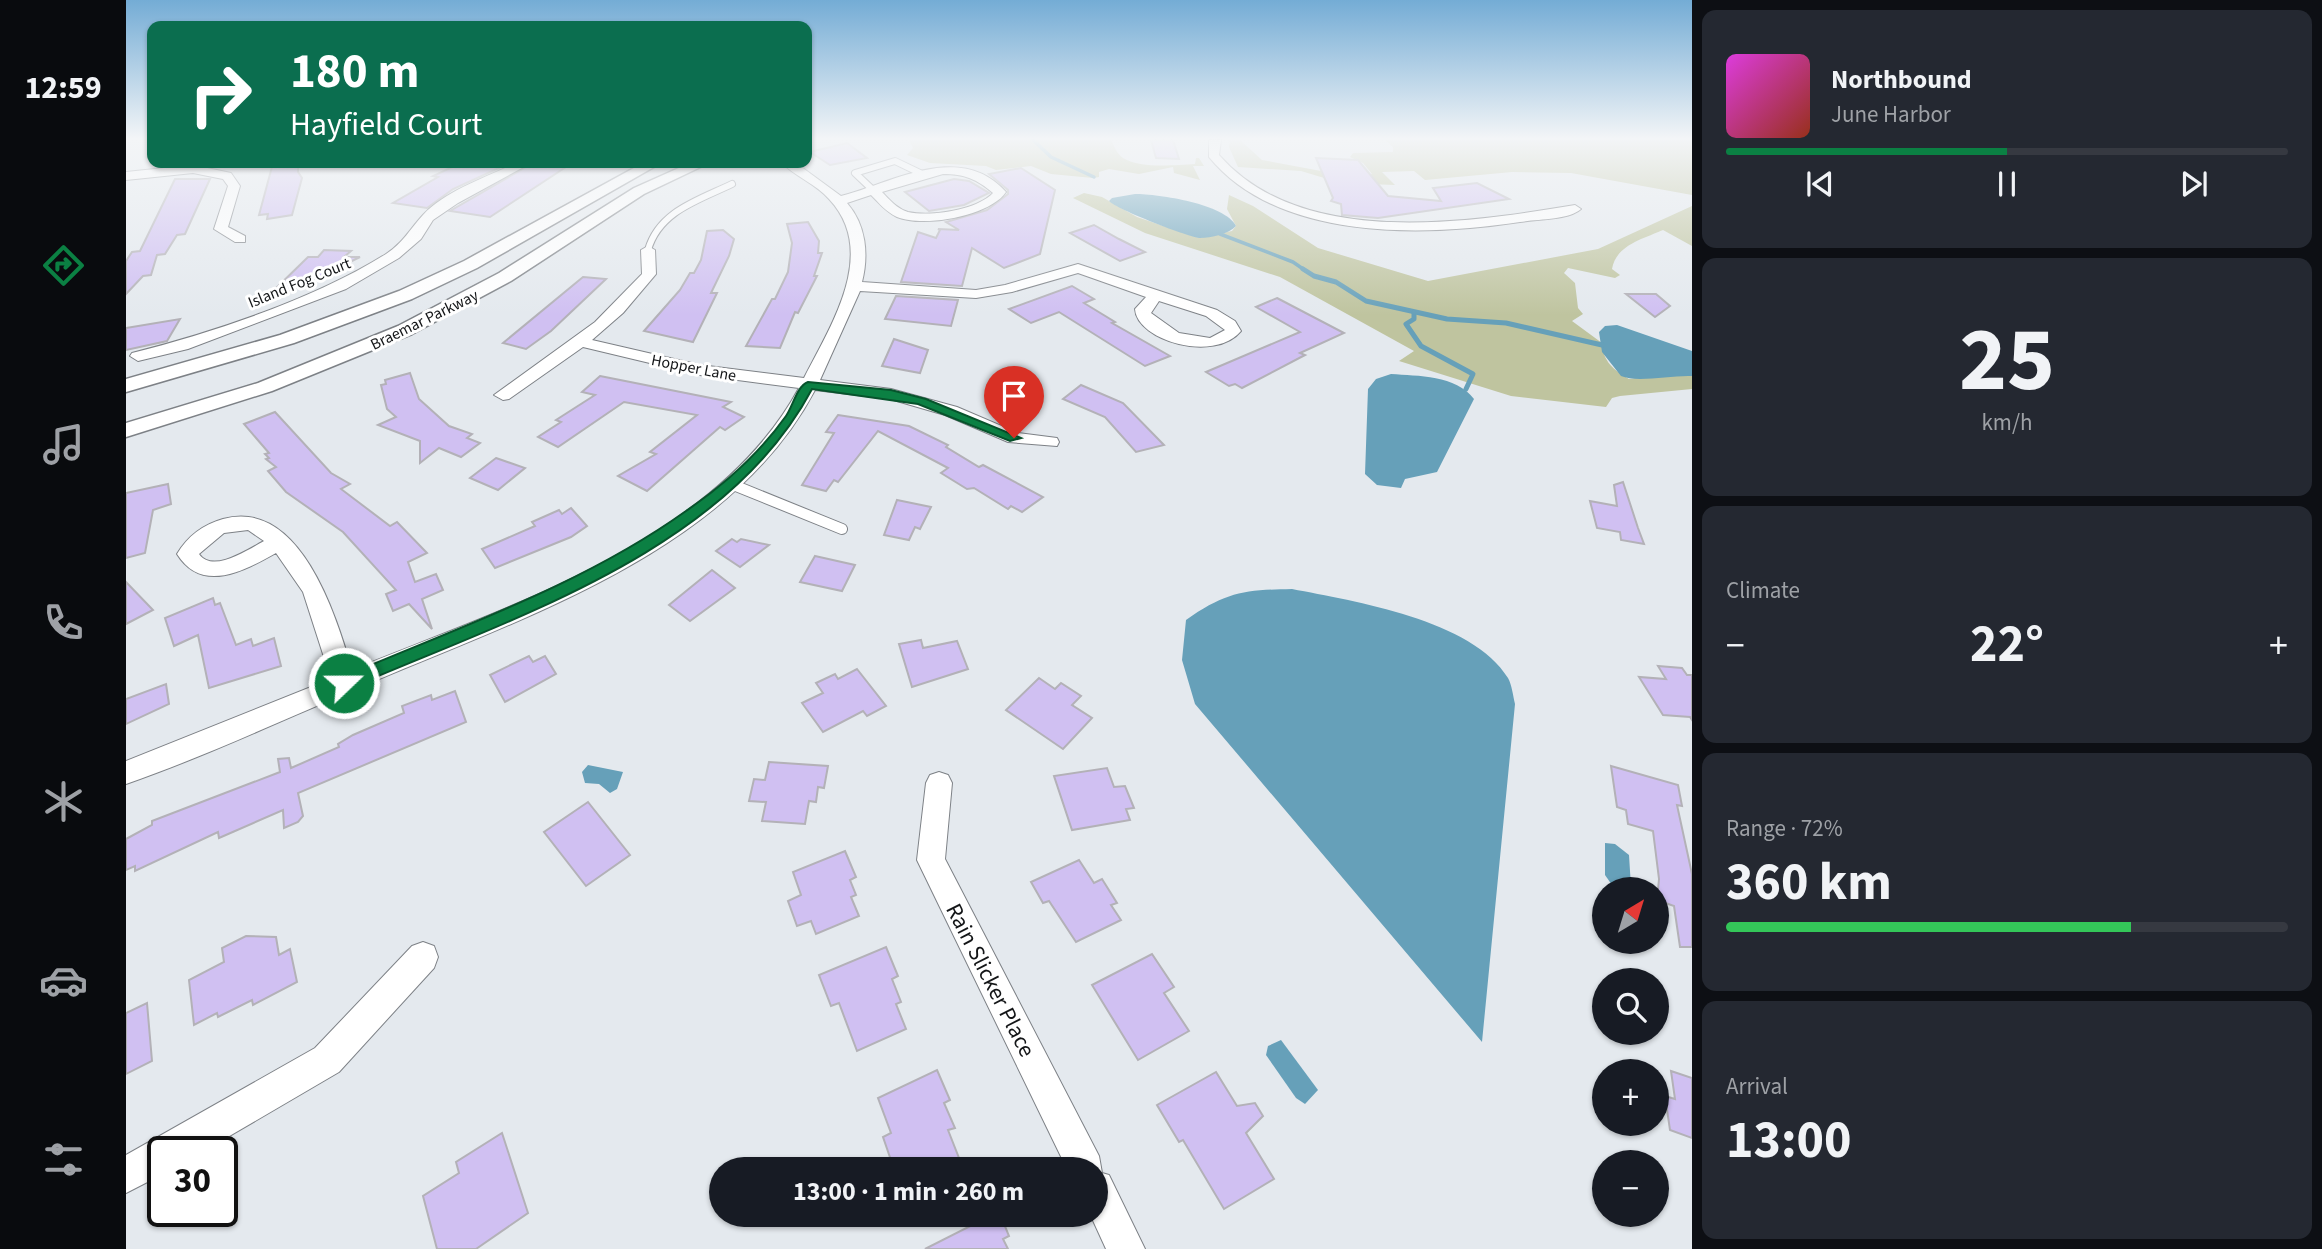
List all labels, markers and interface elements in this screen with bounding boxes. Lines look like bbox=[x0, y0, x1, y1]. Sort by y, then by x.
text: 180 m bbox=[290, 37, 419, 107]
icon: right bbox=[175, 49, 266, 140]
text: Northbound bbox=[1831, 61, 1972, 98]
text: 12:59 bbox=[24, 65, 102, 111]
text: June Harbor bbox=[1831, 98, 1951, 131]
text: Hayfield Court bbox=[290, 102, 482, 148]
icon: previous bbox=[1801, 165, 1839, 203]
icon: pause bbox=[1988, 165, 2026, 203]
icon: next bbox=[2175, 165, 2213, 203]
icon: directions bbox=[39, 241, 88, 290]
street label: Island Fog Court bbox=[245, 252, 355, 314]
street label: Braemar Parkway bbox=[367, 284, 483, 356]
text: 25 bbox=[1959, 296, 2055, 425]
street label: Hopper Lane bbox=[649, 349, 738, 387]
pin bbox=[984, 366, 1044, 438]
icon: arrive bbox=[995, 377, 1033, 415]
text: km/h bbox=[1981, 406, 2033, 439]
icon: music bbox=[39, 420, 88, 469]
text: Climate bbox=[1726, 574, 1800, 607]
icon: phone bbox=[39, 598, 88, 647]
text: 22° bbox=[1970, 608, 2044, 682]
text: − bbox=[1726, 619, 1745, 673]
text: + bbox=[2269, 619, 2288, 673]
position arrow bbox=[307, 646, 381, 720]
icon: climate bbox=[39, 777, 88, 826]
text: Range · 72% bbox=[1726, 812, 1843, 845]
text: 360 km bbox=[1726, 846, 1892, 920]
north arrow bbox=[1592, 877, 1670, 954]
map controls bbox=[1592, 877, 1669, 1227]
street label: Rain Slicker Place bbox=[938, 898, 1044, 1063]
icon: car bbox=[39, 956, 88, 1005]
button: search bbox=[1592, 968, 1669, 1045]
button: + bbox=[1592, 1059, 1669, 1136]
text: Arrival bbox=[1726, 1070, 1788, 1103]
text: 13:00 bbox=[1726, 1104, 1851, 1178]
icon: filters bbox=[39, 1135, 88, 1184]
speed limit sign: 30 bbox=[147, 1136, 238, 1227]
button: − bbox=[1592, 1150, 1669, 1227]
text: 13:00 · 1 min · 260 m bbox=[793, 1173, 1024, 1210]

